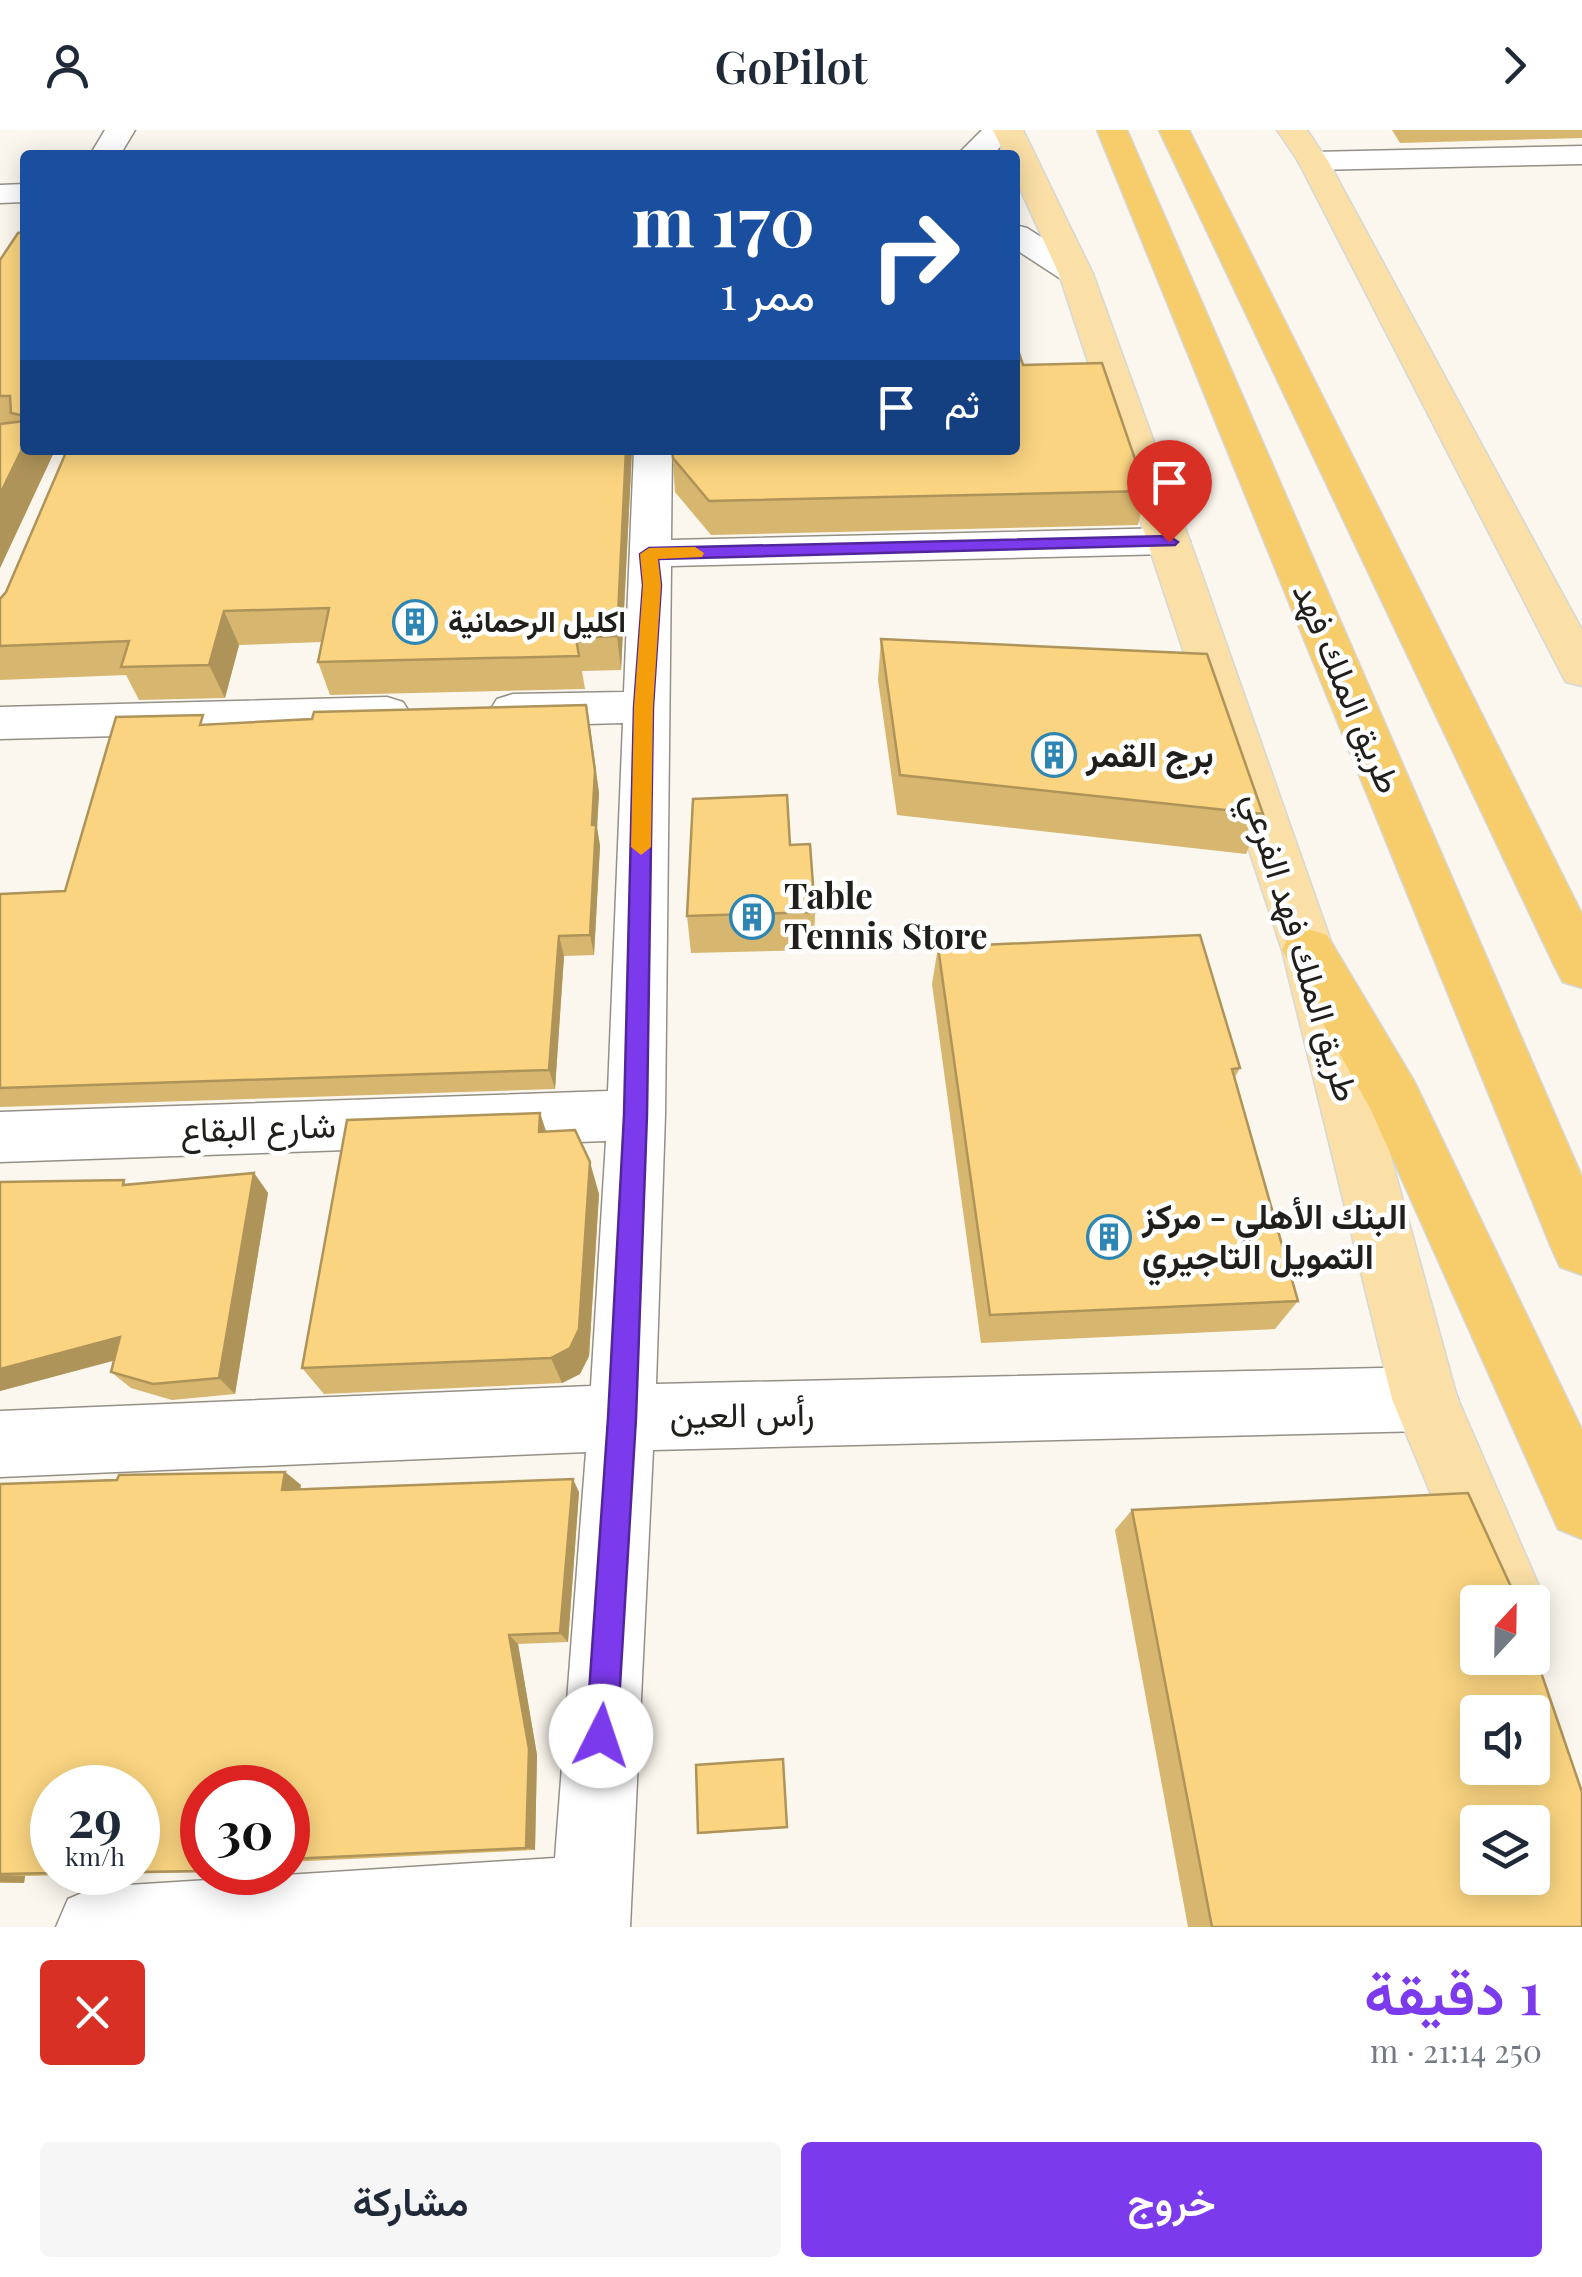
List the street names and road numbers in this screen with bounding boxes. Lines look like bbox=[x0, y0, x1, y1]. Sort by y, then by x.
street label: طريق الملك فهد bbox=[1283, 574, 1415, 800]
street label: طريق الملك فهد الفرعي bbox=[1226, 786, 1373, 1109]
street label: شارع البقاع bbox=[179, 1099, 337, 1155]
street label: رأس العين bbox=[669, 1388, 815, 1438]

